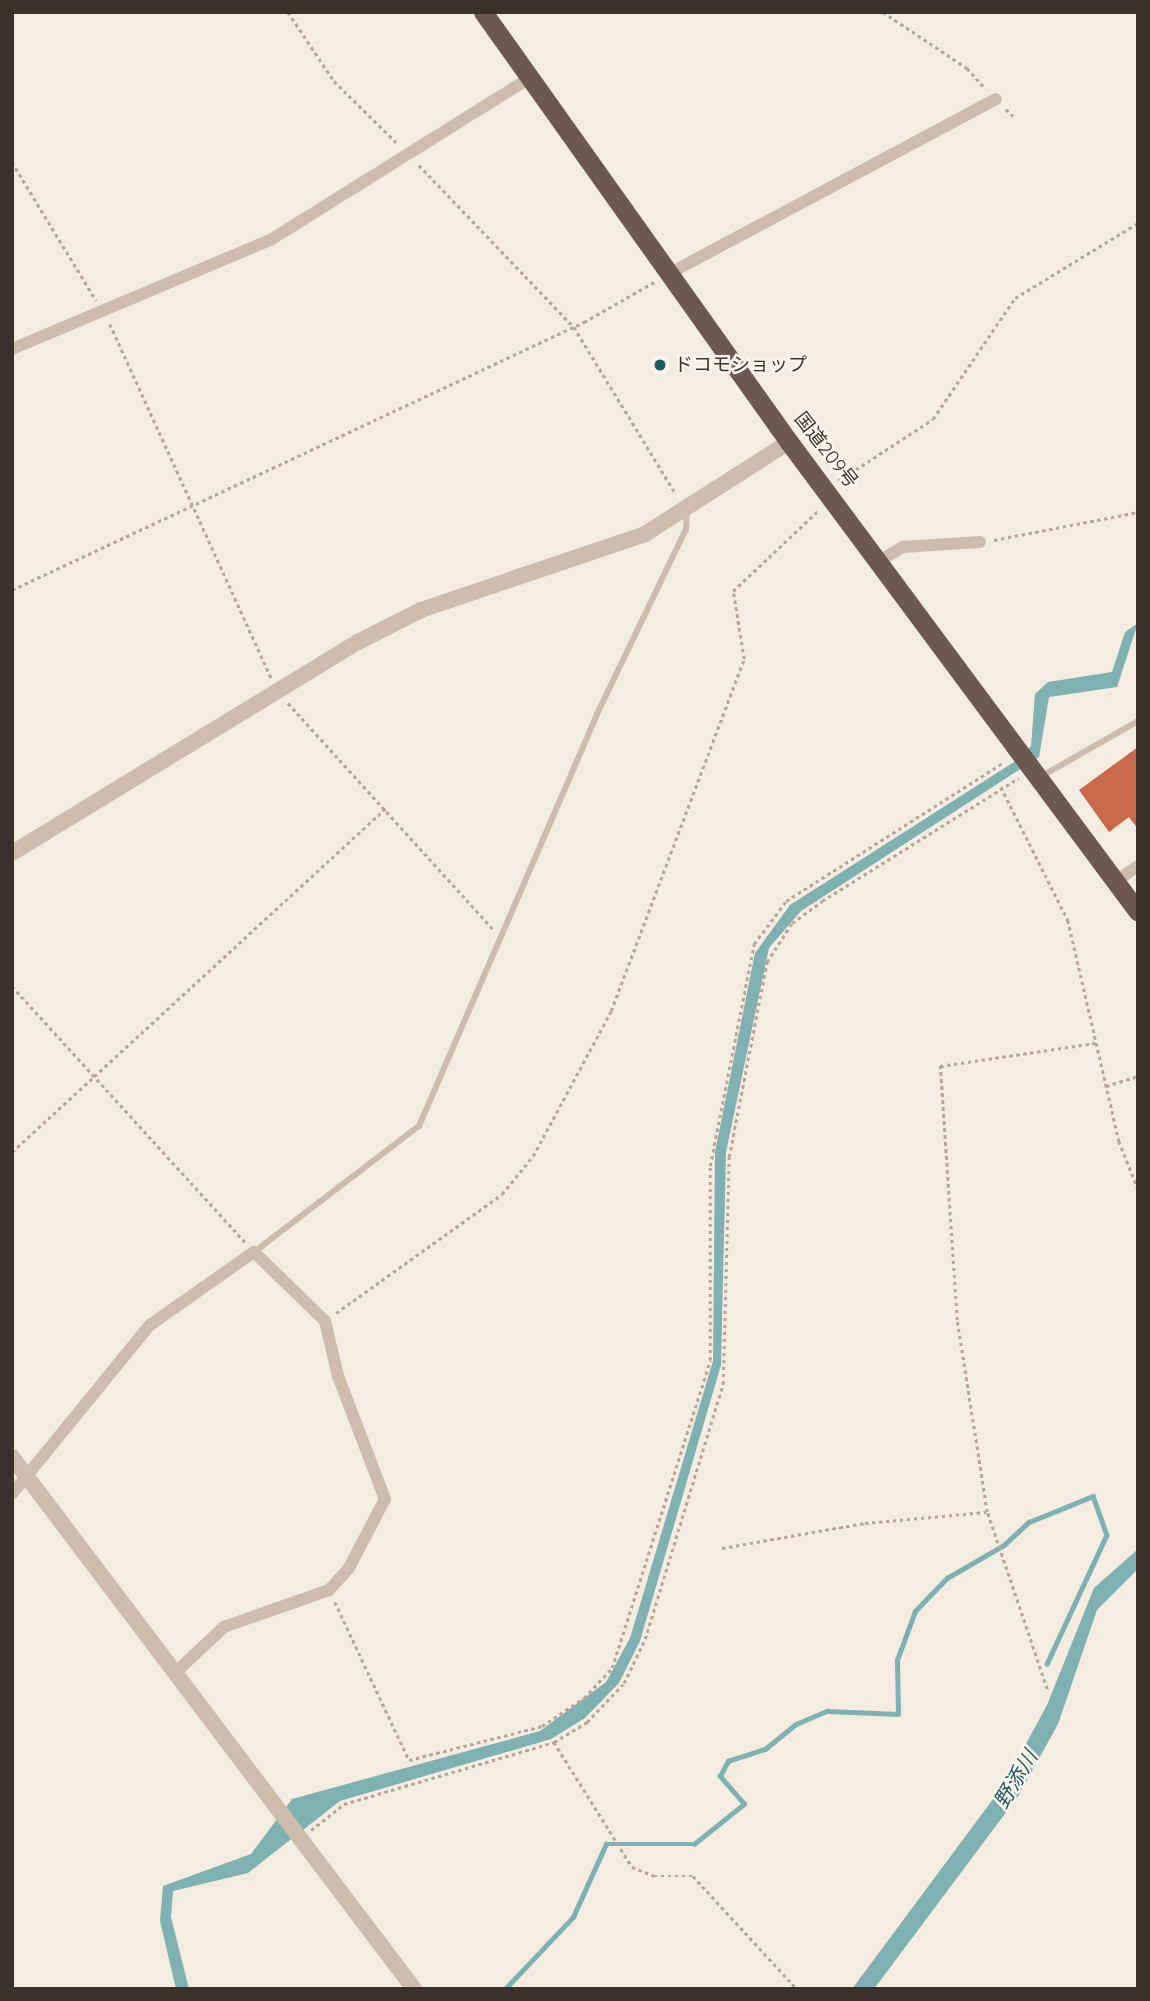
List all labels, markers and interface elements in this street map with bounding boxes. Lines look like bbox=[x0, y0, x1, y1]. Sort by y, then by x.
place label: ドコモショップ bbox=[674, 354, 807, 376]
marker: ドコモショップ bbox=[652, 357, 668, 373]
street label: 国道209号 bbox=[789, 408, 863, 492]
water label: 野添川 bbox=[988, 1746, 1042, 1812]

